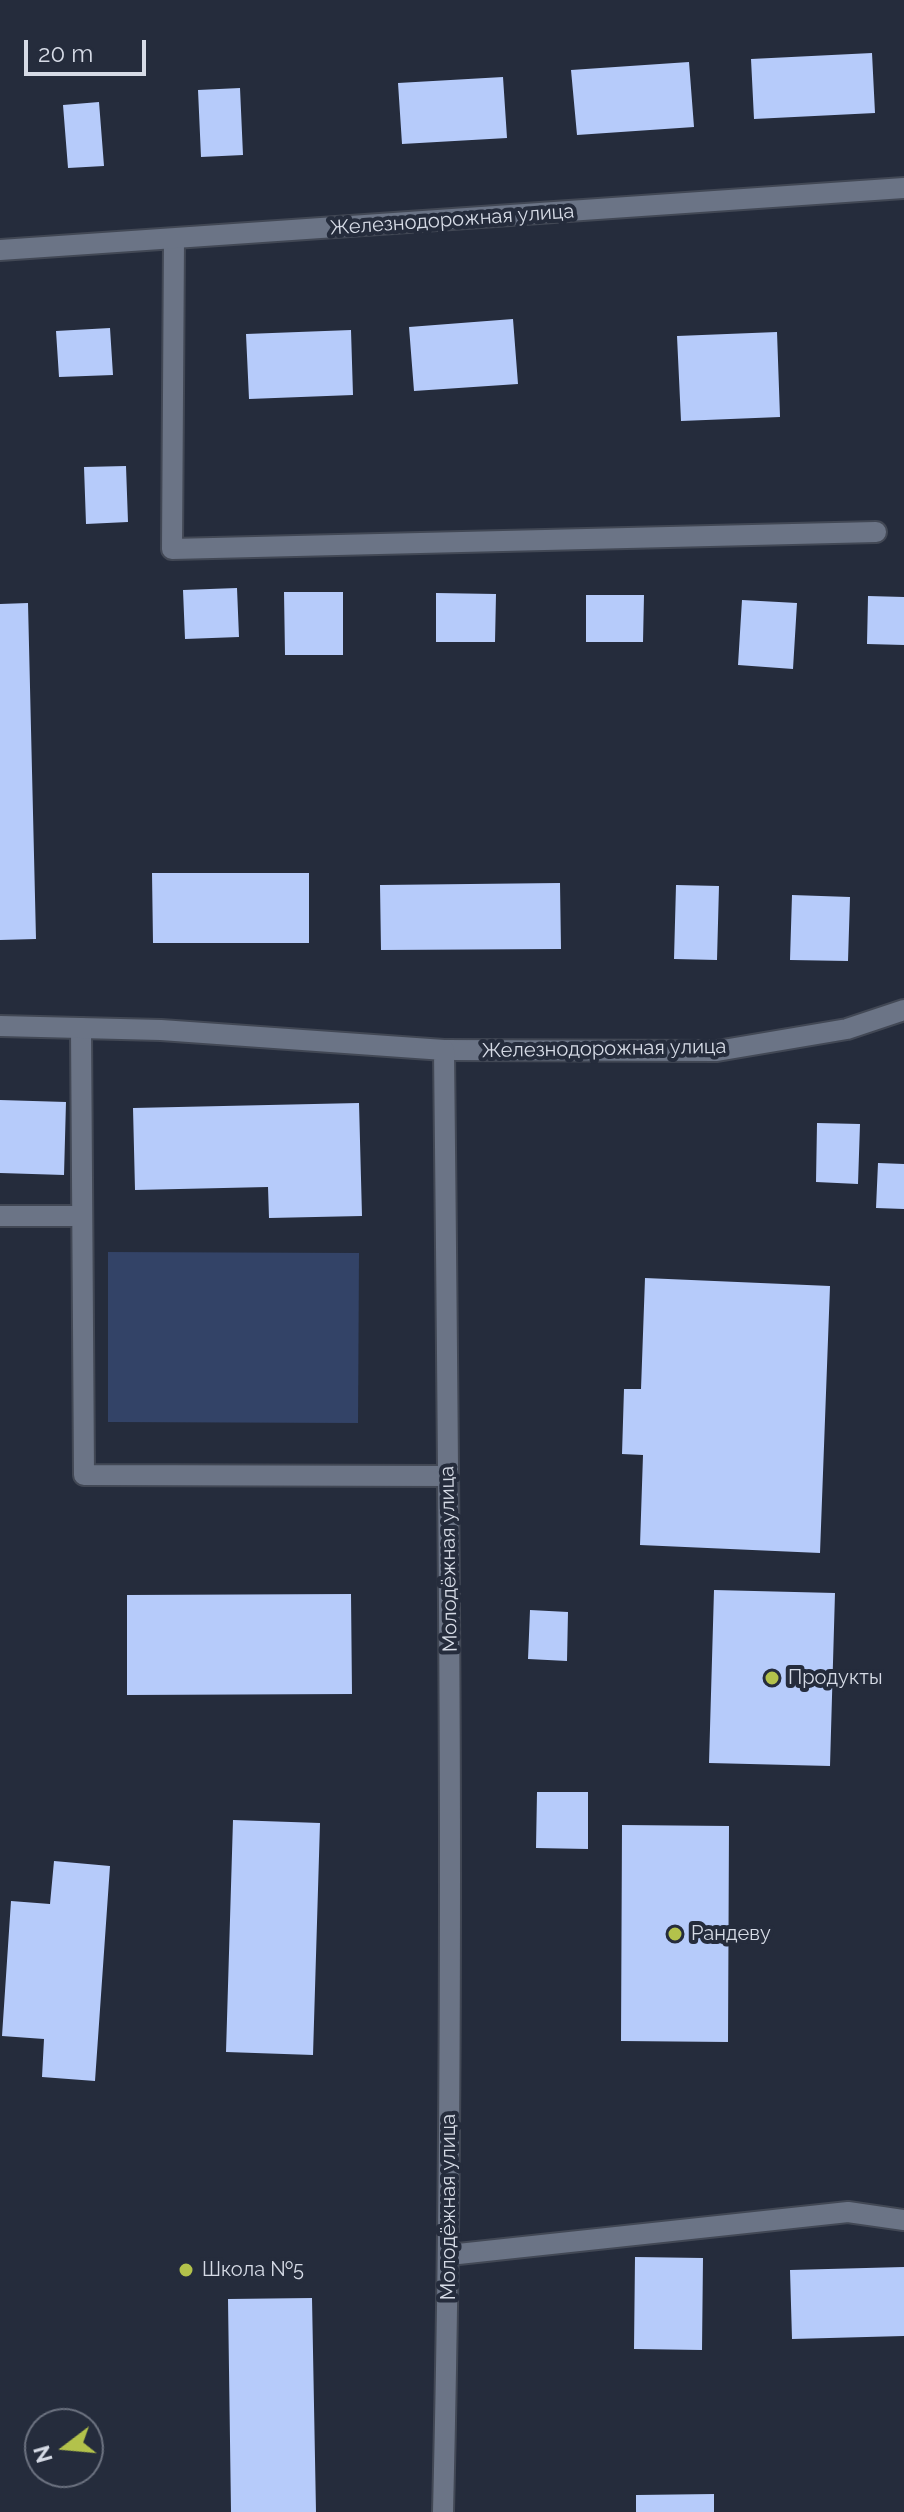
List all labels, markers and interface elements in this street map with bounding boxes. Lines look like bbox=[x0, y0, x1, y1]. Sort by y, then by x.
scale bar bbox=[28, 24, 150, 74]
text: 20 m bbox=[38, 39, 93, 68]
street label: Железнодорожная улица bbox=[329, 199, 575, 241]
street label: Железнодорожная улица bbox=[481, 1035, 727, 1063]
street label: Молодёжная улица bbox=[435, 1466, 463, 1652]
place label: Продукты bbox=[788, 1666, 882, 1690]
marker: Продукты bbox=[763, 1669, 781, 1687]
place label: Рандеву bbox=[691, 1922, 771, 1946]
marker: Рандеву bbox=[666, 1925, 684, 1943]
street label: Молодёжная улица bbox=[437, 2114, 461, 2300]
place label: Школа №5 bbox=[202, 2258, 304, 2282]
marker: Школа №5 bbox=[177, 2261, 195, 2279]
north arrow bbox=[24, 2408, 104, 2488]
text: N bbox=[28, 2442, 58, 2466]

